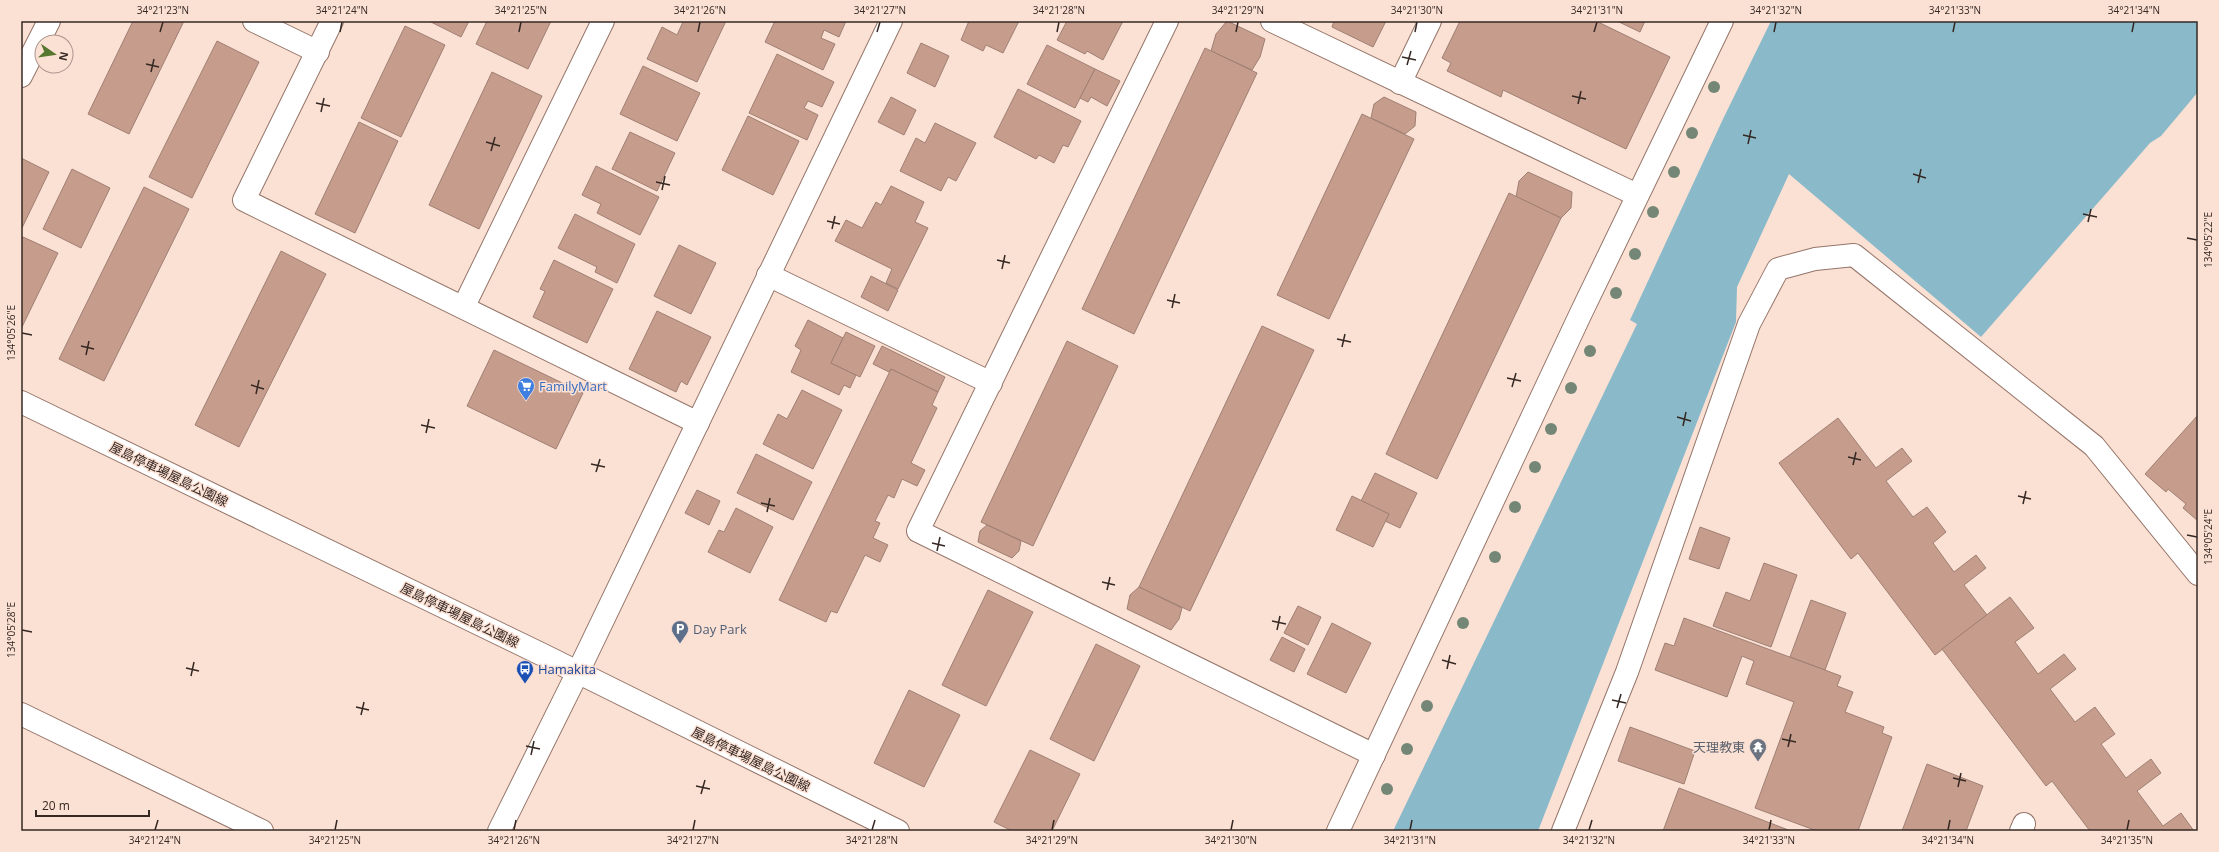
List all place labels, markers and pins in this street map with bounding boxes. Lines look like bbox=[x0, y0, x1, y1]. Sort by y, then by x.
supermarket icon: FamilyMart bbox=[516, 376, 536, 401]
place label: FamilyMart bbox=[539, 377, 607, 395]
parking icon: Day Park bbox=[670, 619, 690, 644]
place label: Day Park bbox=[693, 620, 747, 638]
bus stop icon: Hamakita bbox=[515, 659, 535, 684]
place label: Hamakita bbox=[538, 660, 596, 678]
temple icon: 天理教東 bbox=[1748, 737, 1768, 762]
place label: 天理教東 bbox=[1693, 738, 1745, 756]

